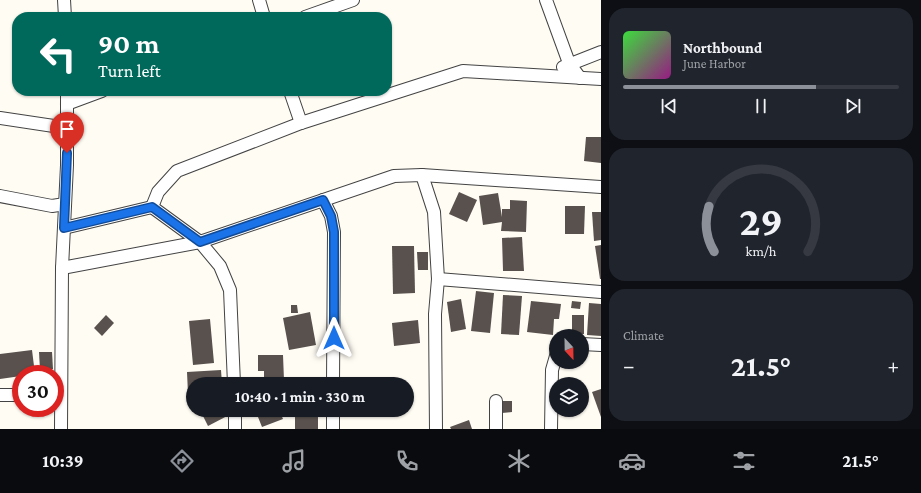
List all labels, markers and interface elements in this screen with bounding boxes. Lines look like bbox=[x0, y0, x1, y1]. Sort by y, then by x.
icon: left bbox=[32, 28, 84, 80]
text: 90 m bbox=[98, 28, 159, 59]
text: Northbound bbox=[683, 40, 762, 56]
text: June Harbor bbox=[683, 56, 746, 71]
text: Turn left bbox=[98, 61, 161, 81]
icon: previous bbox=[658, 95, 680, 117]
icon: pause bbox=[750, 95, 772, 117]
icon: next bbox=[842, 95, 864, 117]
pin bbox=[50, 112, 84, 153]
icon: arrive bbox=[56, 118, 78, 140]
text: 29 bbox=[739, 198, 783, 244]
text: km/h bbox=[746, 243, 777, 259]
position arrow bbox=[313, 317, 355, 359]
text: Climate bbox=[623, 328, 664, 343]
north arrow bbox=[549, 329, 589, 369]
map controls bbox=[549, 329, 589, 417]
text: 21.5° bbox=[731, 349, 791, 382]
text: − bbox=[623, 353, 635, 378]
text: + bbox=[887, 353, 899, 378]
speed limit sign: 30 bbox=[12, 365, 64, 417]
button: layers bbox=[549, 377, 589, 417]
text: 10:40 · 1 min · 330 m bbox=[235, 389, 365, 405]
icon: directions bbox=[168, 447, 196, 475]
icon: music bbox=[280, 447, 308, 475]
icon: phone bbox=[393, 447, 421, 475]
icon: climate bbox=[505, 447, 533, 475]
icon: car bbox=[618, 447, 646, 475]
icon: filters bbox=[730, 447, 758, 475]
text: 10:39 bbox=[42, 451, 84, 471]
text: 21.5° bbox=[842, 451, 879, 471]

